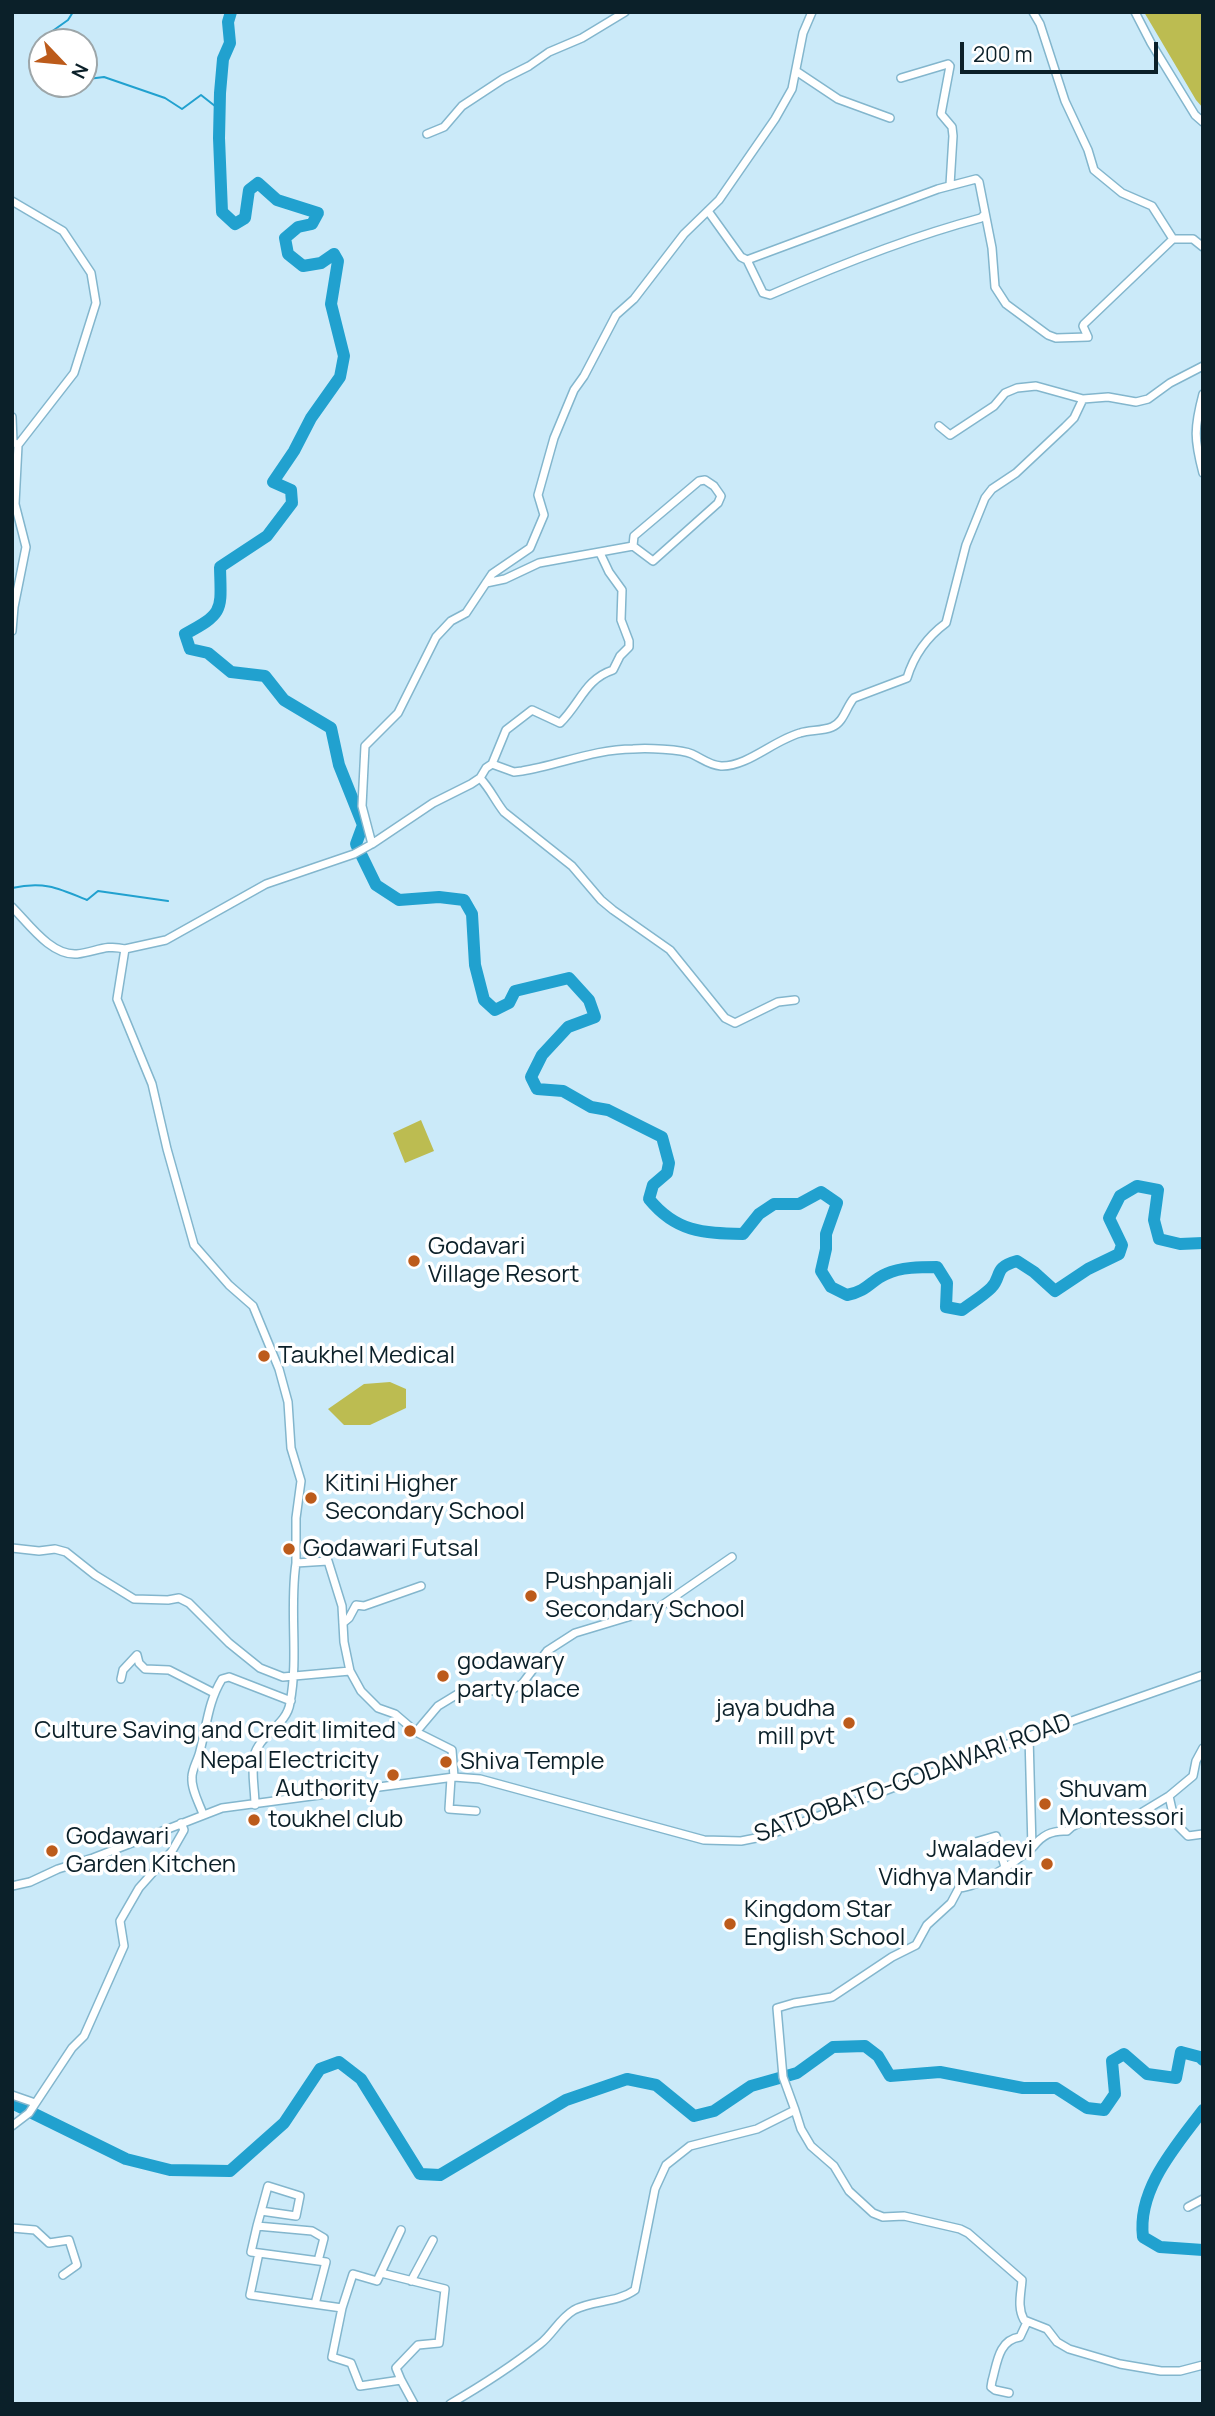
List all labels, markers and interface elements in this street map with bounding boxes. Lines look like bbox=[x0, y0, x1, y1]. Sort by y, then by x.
north arrow bbox=[28, 28, 98, 98]
scale bar bbox=[963, 28, 1161, 72]
text: 200 m bbox=[973, 40, 1033, 68]
text: N bbox=[65, 59, 95, 83]
place label: Godavari Village Resort bbox=[428, 1233, 579, 1289]
marker: Godavari Village Resort bbox=[406, 1253, 422, 1269]
place label: Taukhel Medical bbox=[278, 1342, 455, 1370]
marker: Taukhel Medical bbox=[256, 1348, 272, 1364]
place label: Kitini Higher Secondary School bbox=[325, 1470, 525, 1526]
marker: Kitini Higher Secondary School bbox=[303, 1490, 319, 1506]
place label: Godawari Futsal bbox=[303, 1535, 479, 1563]
marker: Godawari Futsal bbox=[281, 1541, 297, 1557]
place label: Pushpanjali Secondary School bbox=[545, 1568, 745, 1624]
marker: Pushpanjali Secondary School bbox=[523, 1588, 539, 1604]
place label: godawary party place bbox=[457, 1648, 580, 1704]
marker: godawary party place bbox=[435, 1668, 451, 1684]
place label: jaya budha mill pvt bbox=[716, 1695, 835, 1751]
street label: SATDOBATO-GODAWARI ROAD bbox=[751, 1708, 1075, 1850]
marker: jaya budha mill pvt bbox=[841, 1715, 857, 1731]
place label: Culture Saving and Credit limited bbox=[34, 1717, 396, 1745]
marker: Culture Saving and Credit limited bbox=[402, 1723, 418, 1739]
place label: Nepal Electricity Authority bbox=[200, 1747, 379, 1803]
place label: Shiva Temple bbox=[460, 1748, 605, 1776]
marker: Shiva Temple bbox=[438, 1754, 454, 1770]
marker: Nepal Electricity Authority bbox=[385, 1767, 401, 1783]
place label: Shuvam Montessori bbox=[1059, 1776, 1184, 1832]
marker: Shuvam Montessori bbox=[1037, 1796, 1053, 1812]
place label: toukhel club bbox=[268, 1806, 403, 1834]
marker: toukhel club bbox=[246, 1812, 262, 1828]
place label: Godawari Garden Kitchen bbox=[66, 1823, 236, 1879]
place label: Jwaladevi Vidhya Mandir bbox=[878, 1836, 1033, 1892]
marker: Godawari Garden Kitchen bbox=[44, 1843, 60, 1859]
marker: Jwaladevi Vidhya Mandir bbox=[1039, 1856, 1055, 1872]
place label: Kingdom Star English School bbox=[744, 1896, 905, 1952]
marker: Kingdom Star English School bbox=[722, 1916, 738, 1932]

